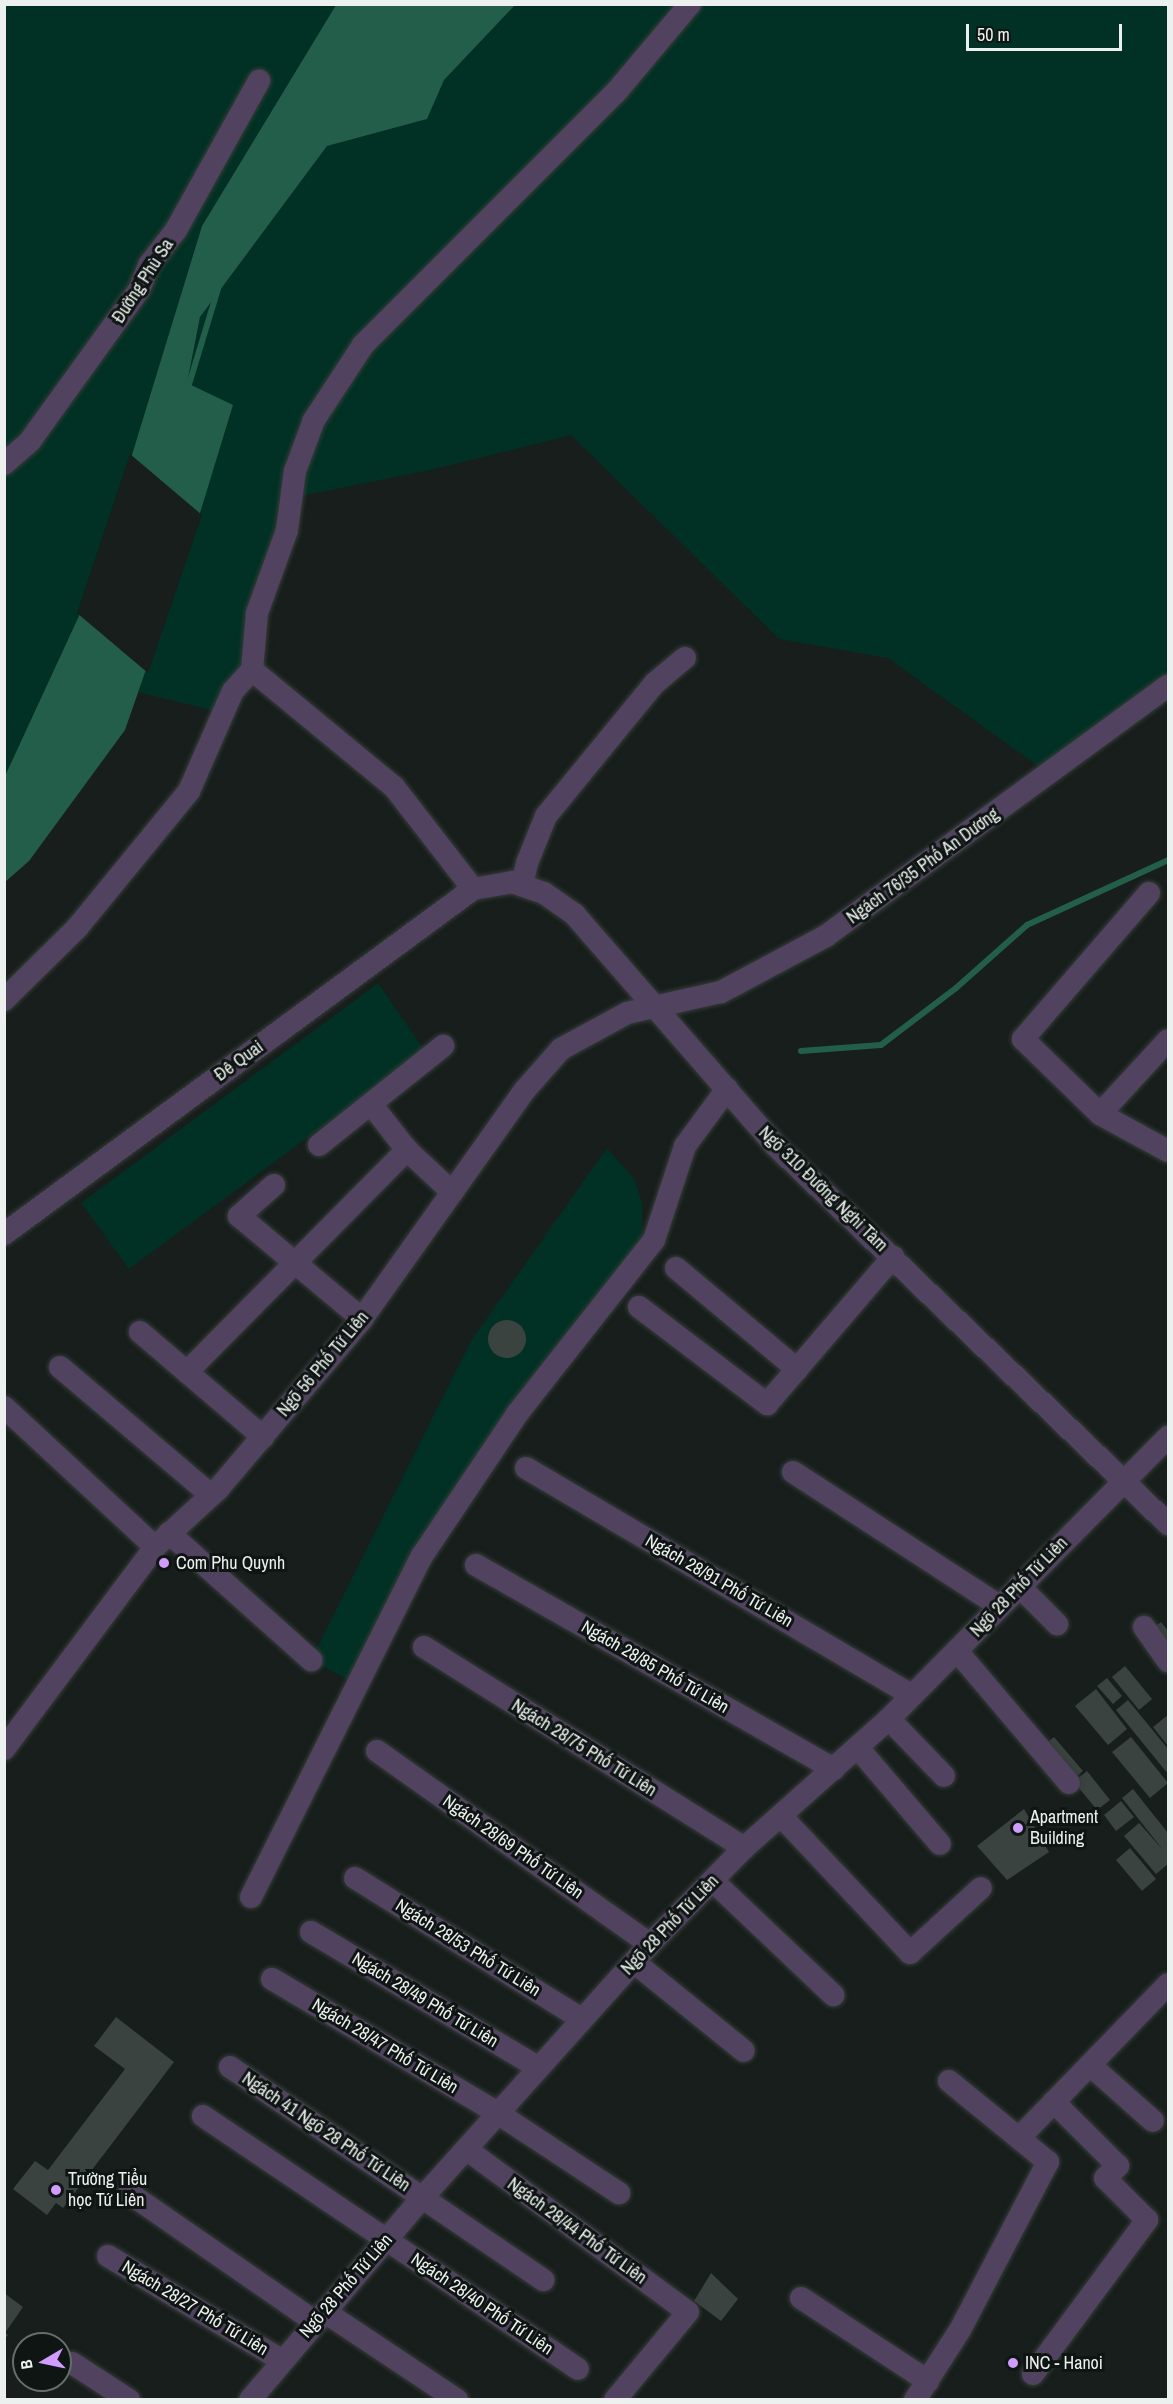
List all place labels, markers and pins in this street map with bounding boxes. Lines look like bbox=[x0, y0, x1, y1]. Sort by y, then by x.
place label: Com Phu Quynh bbox=[176, 1552, 285, 1574]
marker: Com Phu Quynh bbox=[157, 1556, 171, 1570]
place label: Apartment Building bbox=[1030, 1807, 1098, 1850]
marker: Apartment Building bbox=[1011, 1821, 1025, 1835]
place label: Trường Tiểu học Tứ Liên bbox=[68, 2169, 148, 2212]
marker: Trường Tiểu học Tứ Liên bbox=[49, 2183, 63, 2197]
place label: INC - Hanoi bbox=[1025, 2352, 1103, 2374]
marker: INC - Hanoi bbox=[1006, 2356, 1020, 2370]

